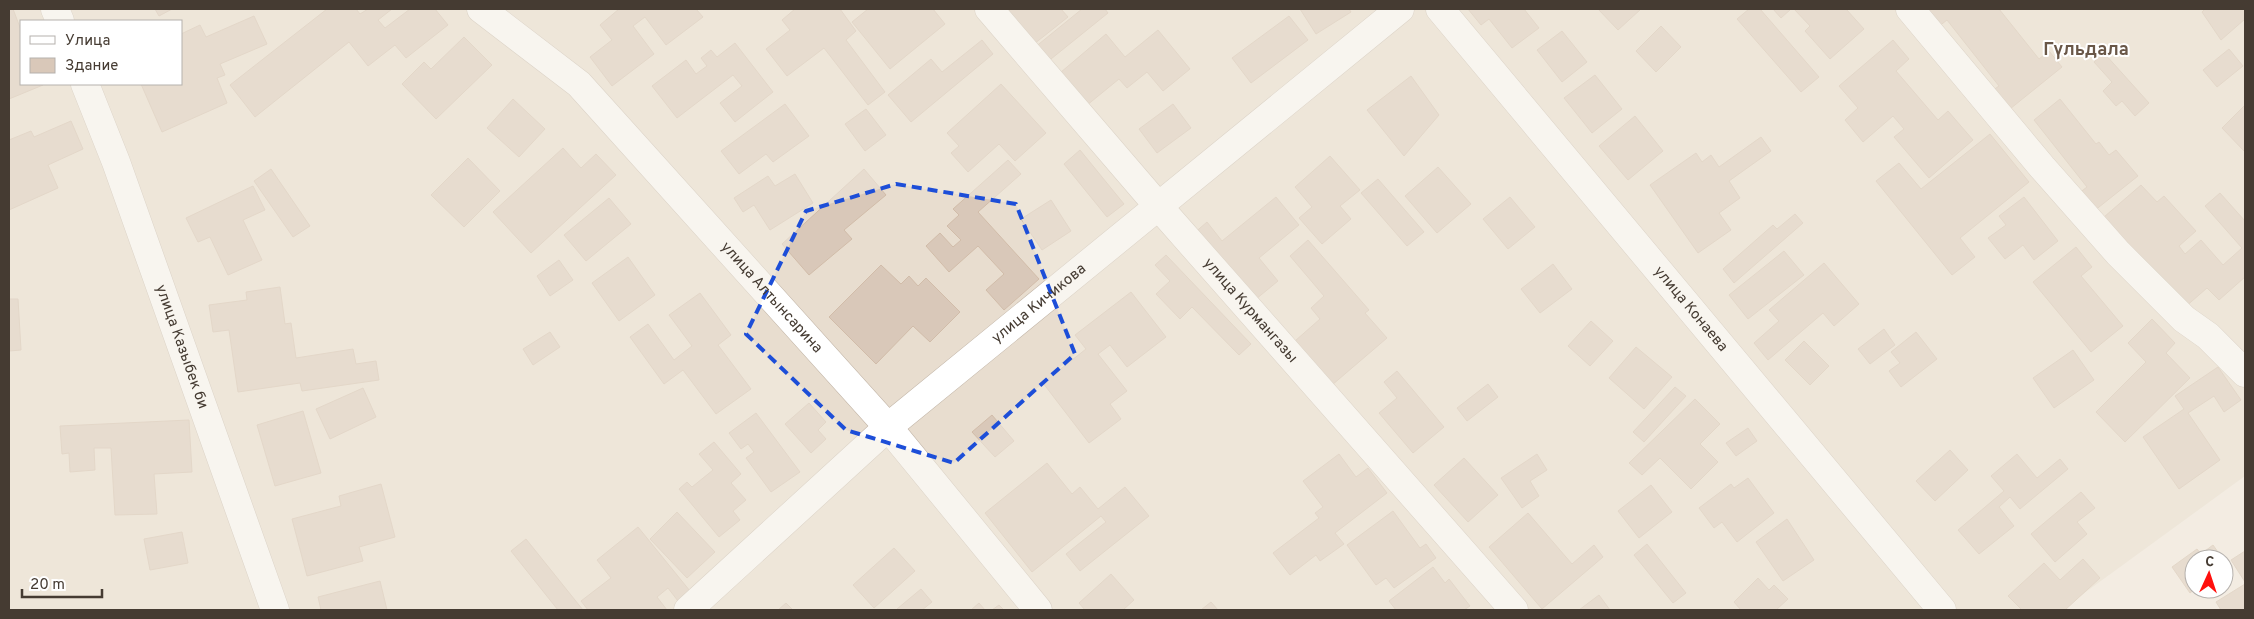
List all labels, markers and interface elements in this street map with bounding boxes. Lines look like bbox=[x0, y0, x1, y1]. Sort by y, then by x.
legend bbox=[20, 20, 182, 85]
text: Улица bbox=[65, 32, 110, 51]
district label: Гүльдала bbox=[2043, 39, 2129, 62]
text: Здание bbox=[65, 57, 118, 76]
street label: улица Алтынсарина bbox=[716, 238, 826, 357]
street label: улица Курмангазы bbox=[1199, 254, 1302, 367]
street label: улица Кичикова bbox=[988, 260, 1090, 348]
street label: улица Конаева bbox=[1649, 262, 1732, 356]
street label: улица Казыбек би bbox=[151, 282, 212, 411]
north arrow bbox=[2184, 549, 2234, 599]
text: С bbox=[2205, 554, 2215, 571]
scale bar bbox=[22, 566, 102, 598]
text: 20 m bbox=[30, 576, 65, 595]

